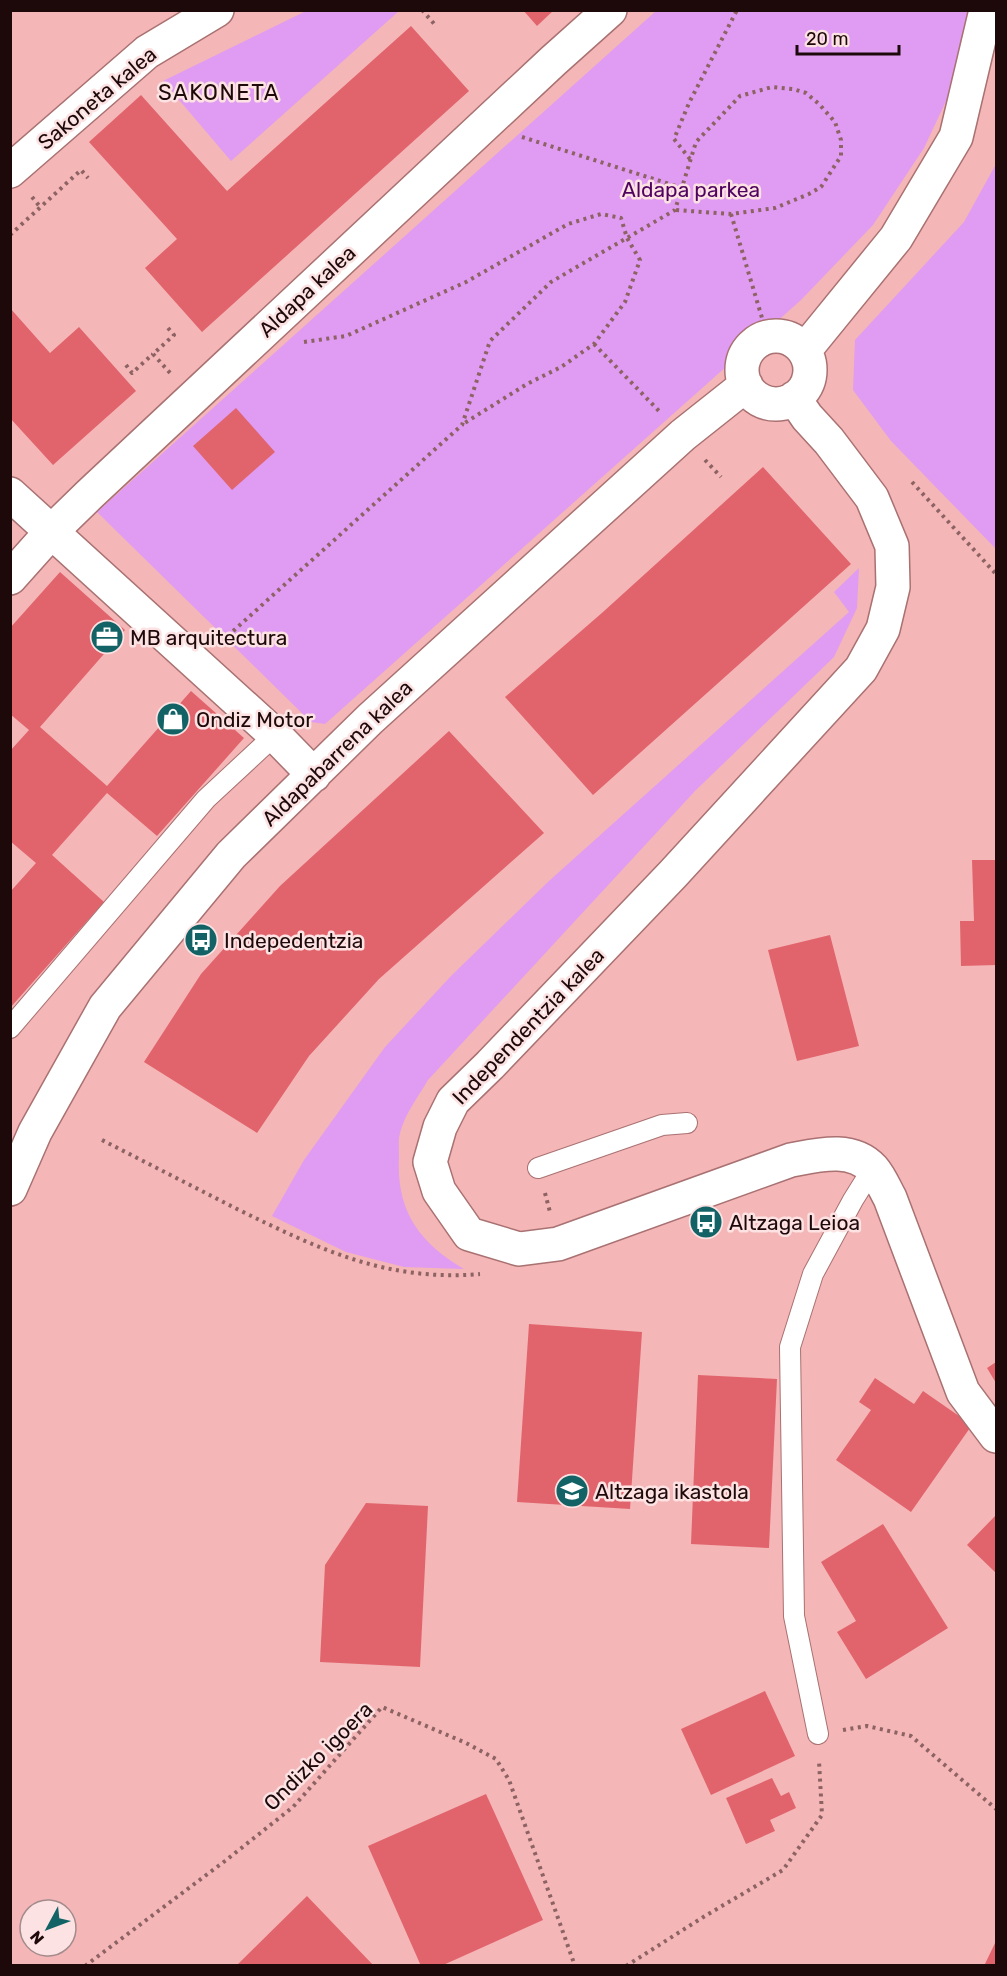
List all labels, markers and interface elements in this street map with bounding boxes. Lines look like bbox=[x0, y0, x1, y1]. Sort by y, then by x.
scale bar bbox=[797, 18, 899, 56]
text: 20 m bbox=[806, 28, 848, 50]
street label: Sakoneta kalea bbox=[33, 41, 161, 155]
district label: SAKONETA bbox=[158, 79, 280, 106]
park label: Aldapa parkea bbox=[622, 177, 760, 202]
street label: Aldapa kalea bbox=[253, 240, 361, 342]
office icon: MB arquitectura bbox=[89, 619, 125, 655]
place label: MB arquitectura bbox=[130, 625, 287, 650]
street label: Aldapabarrena kalea bbox=[257, 675, 417, 831]
shop icon: Ondiz Motor bbox=[155, 701, 191, 737]
place label: Ondiz Motor bbox=[196, 707, 313, 732]
bus stop icon: Indepedentzia bbox=[183, 922, 219, 958]
place label: Indepedentzia bbox=[224, 928, 363, 953]
street label: Independentzia kalea bbox=[447, 943, 609, 1109]
bus stop icon: Altzaga Leioa bbox=[688, 1204, 724, 1240]
place label: Altzaga Leioa bbox=[729, 1210, 860, 1235]
school or university icon: Altzaga ikastola bbox=[554, 1473, 590, 1509]
place label: Altzaga ikastola bbox=[595, 1479, 749, 1504]
street label: Ondizko igoera bbox=[258, 1696, 378, 1816]
north arrow bbox=[18, 1898, 78, 1958]
text: N bbox=[26, 1927, 48, 1948]

